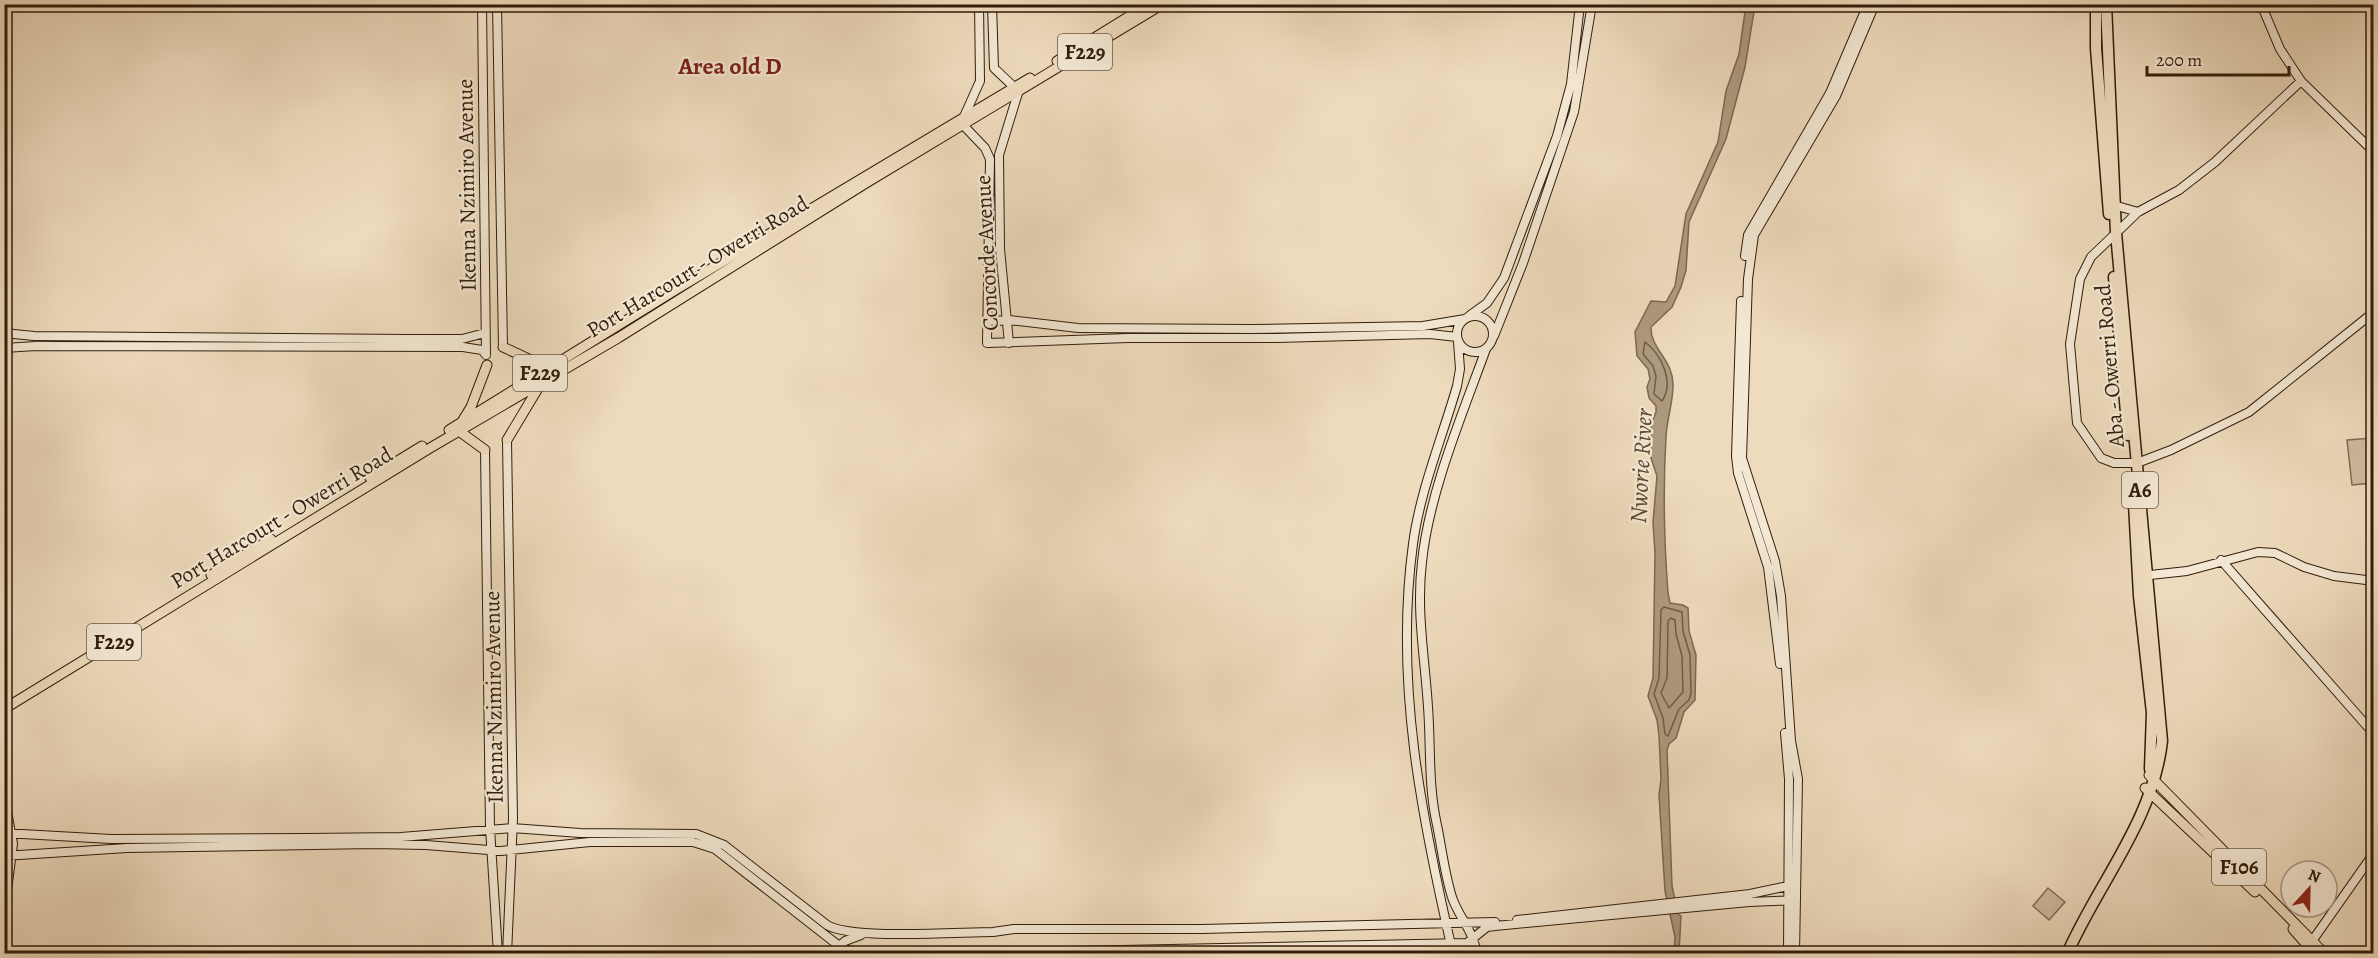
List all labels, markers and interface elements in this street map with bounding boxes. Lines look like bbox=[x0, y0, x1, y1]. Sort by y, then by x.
road number: F229 bbox=[1058, 34, 1112, 70]
scale bar bbox=[2147, 39, 2290, 77]
text: 200 m bbox=[2156, 48, 2202, 72]
district label: Area old D bbox=[677, 50, 782, 82]
street label: Ikenna Nzimiro Avenue bbox=[450, 78, 484, 292]
street label: Concorde Avenue bbox=[968, 174, 1006, 332]
street label: Port Harcourt - Owerri Road bbox=[581, 188, 814, 345]
street label: Aba - Owerri Road bbox=[2088, 283, 2132, 450]
road number: F229 bbox=[513, 355, 567, 391]
water label: Nworie River bbox=[1622, 407, 1660, 524]
street label: Port Harcourt - Owerri Road bbox=[165, 439, 398, 596]
road number: A6 bbox=[2122, 472, 2158, 508]
street label: Ikenna Nzimiro Avenue bbox=[477, 590, 511, 804]
road number: F229 bbox=[87, 624, 141, 660]
road number: F106 bbox=[2212, 849, 2266, 885]
north arrow bbox=[2279, 859, 2339, 919]
text: N bbox=[2305, 864, 2324, 889]

